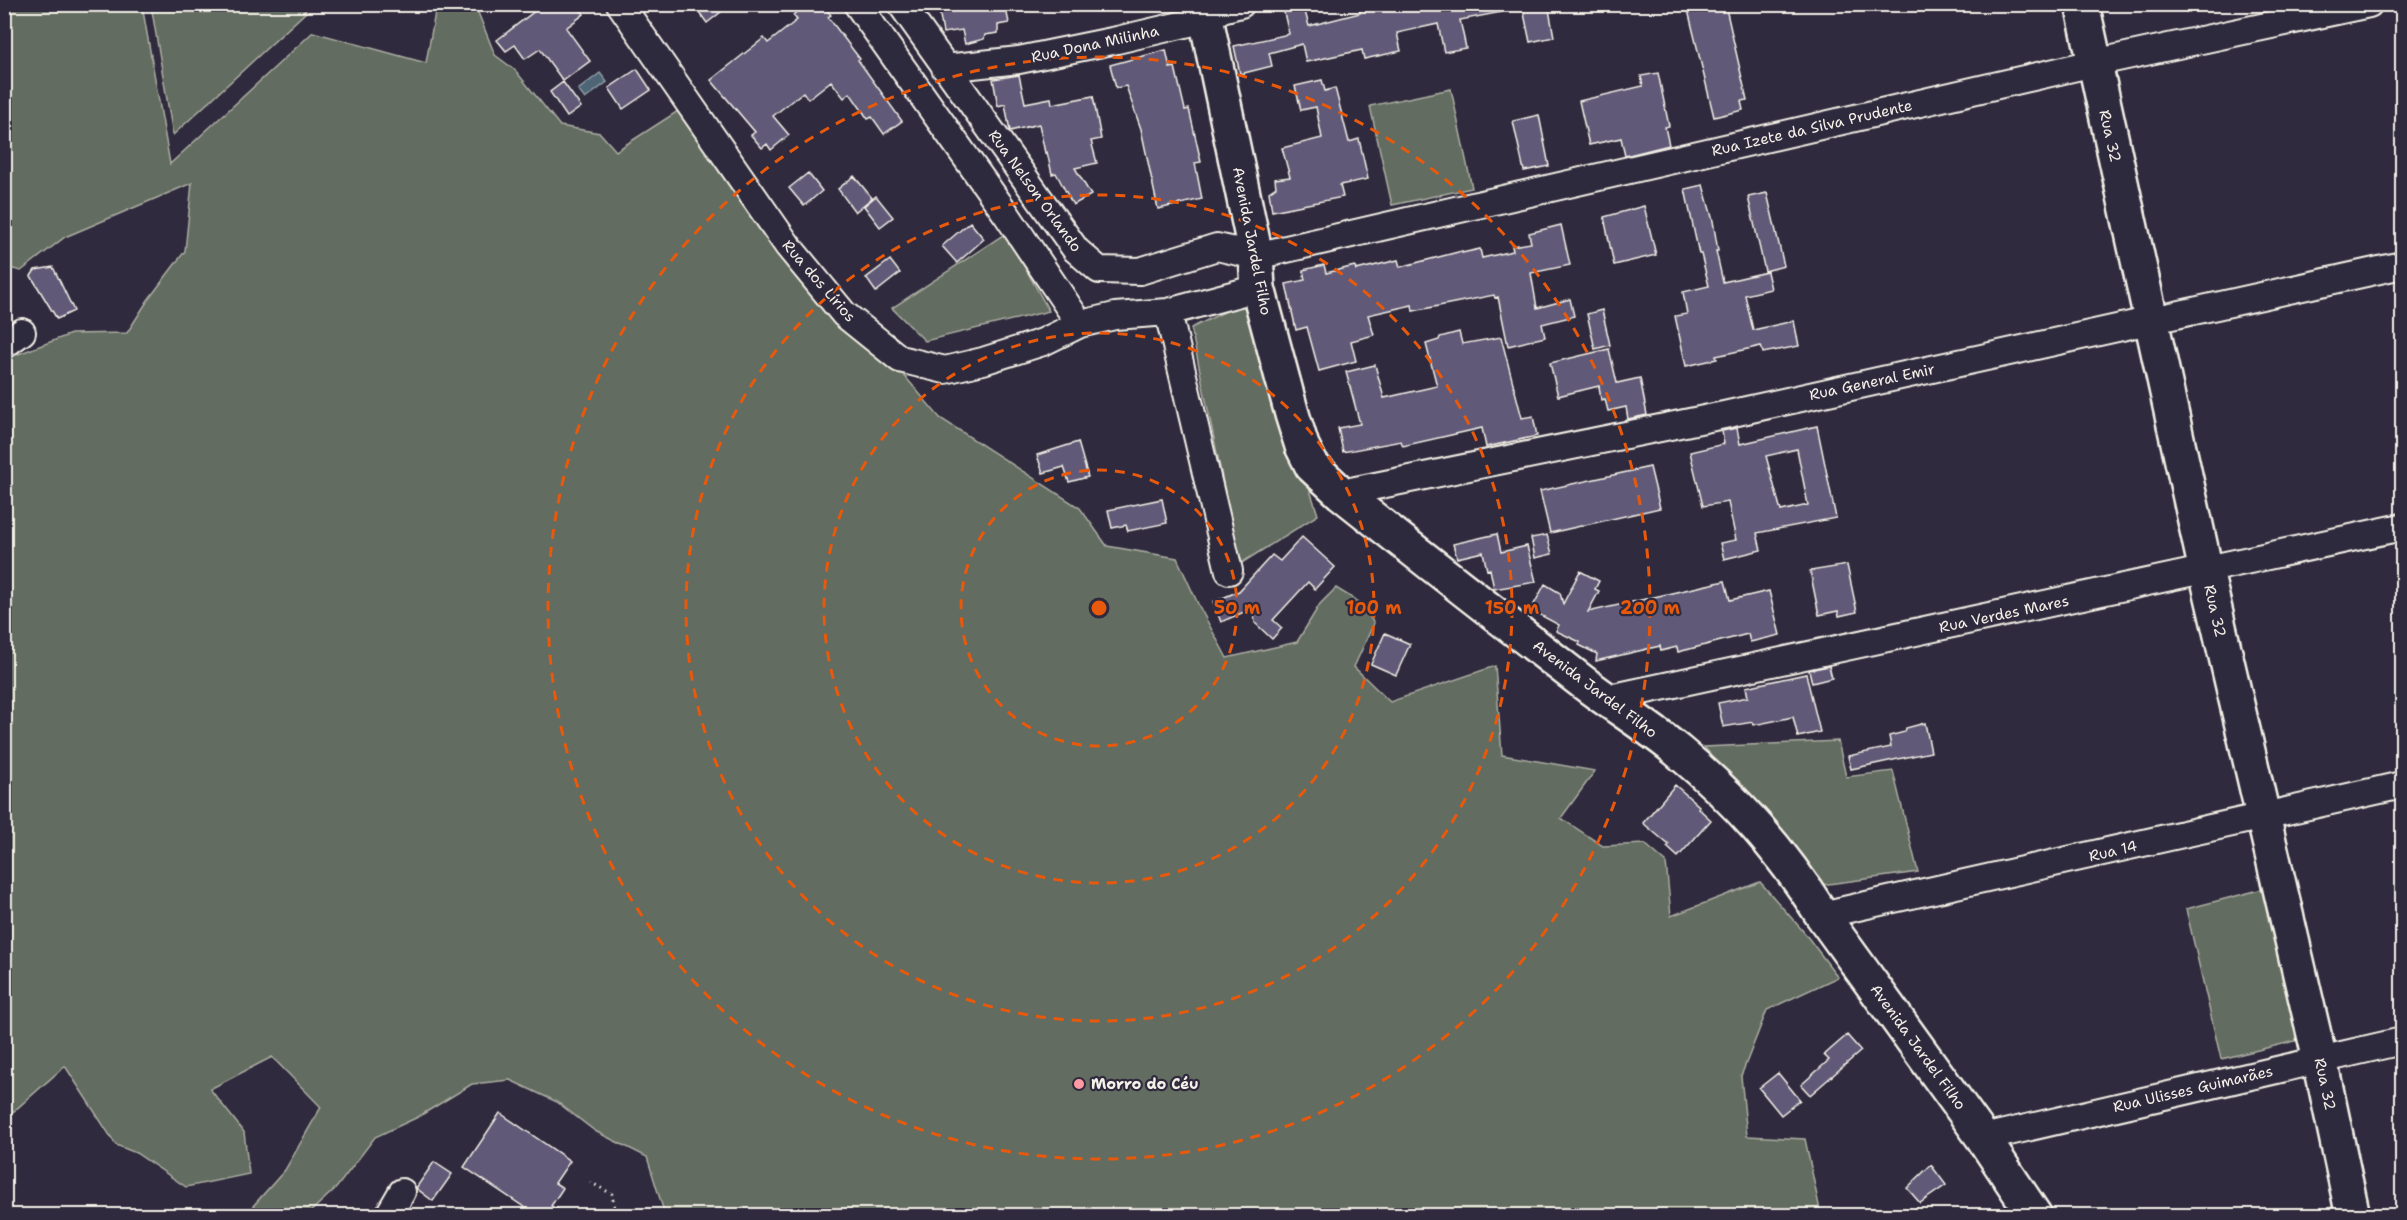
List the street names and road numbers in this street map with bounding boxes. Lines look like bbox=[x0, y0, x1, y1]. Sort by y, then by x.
street label: Rua Dona Milinha bbox=[1029, 21, 1161, 67]
street label: Rua Izete da Silva Prudente bbox=[1710, 95, 1914, 161]
street label: Rua 32 bbox=[2094, 108, 2126, 164]
street label: Rua Nelson Orlando bbox=[984, 126, 1086, 256]
street label: Avenida Jardel Filho bbox=[1228, 165, 1276, 317]
street label: Rua dos Lírios bbox=[778, 236, 860, 326]
street label: Rua General Emir bbox=[1807, 359, 1937, 405]
street label: Rua 32 bbox=[2199, 583, 2231, 639]
street label: Rua Verdes Mares bbox=[1937, 590, 2071, 638]
street label: Avenida Jardel Filho bbox=[1529, 636, 1661, 742]
street label: Rua 14 bbox=[2087, 836, 2139, 866]
street label: Avenida Jardel Filho bbox=[1866, 980, 1970, 1114]
street label: Rua 32 bbox=[2310, 1056, 2340, 1112]
street label: Rua Ulisses Guimarães bbox=[2111, 1061, 2275, 1117]

